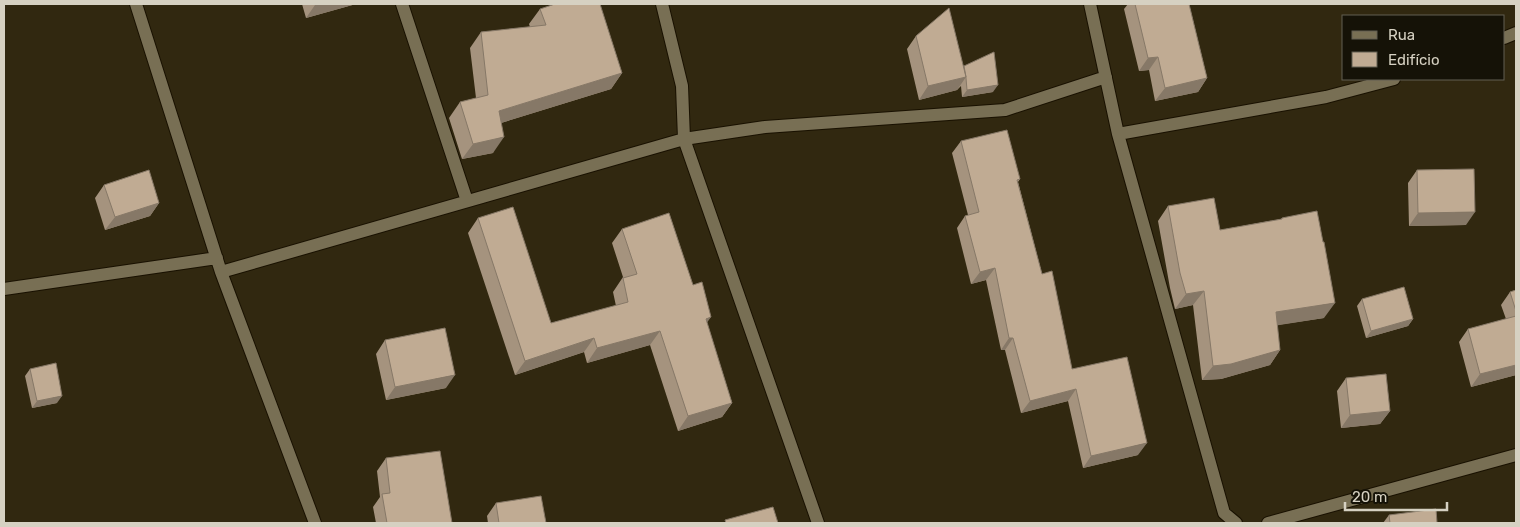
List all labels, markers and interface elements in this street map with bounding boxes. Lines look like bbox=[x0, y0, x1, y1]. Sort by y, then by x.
legend bbox=[1342, 15, 1505, 80]
text: Rua bbox=[1388, 26, 1415, 44]
text: Edifício bbox=[1388, 51, 1440, 69]
scale bar bbox=[1345, 480, 1448, 512]
text: 20 m bbox=[1352, 488, 1387, 506]

